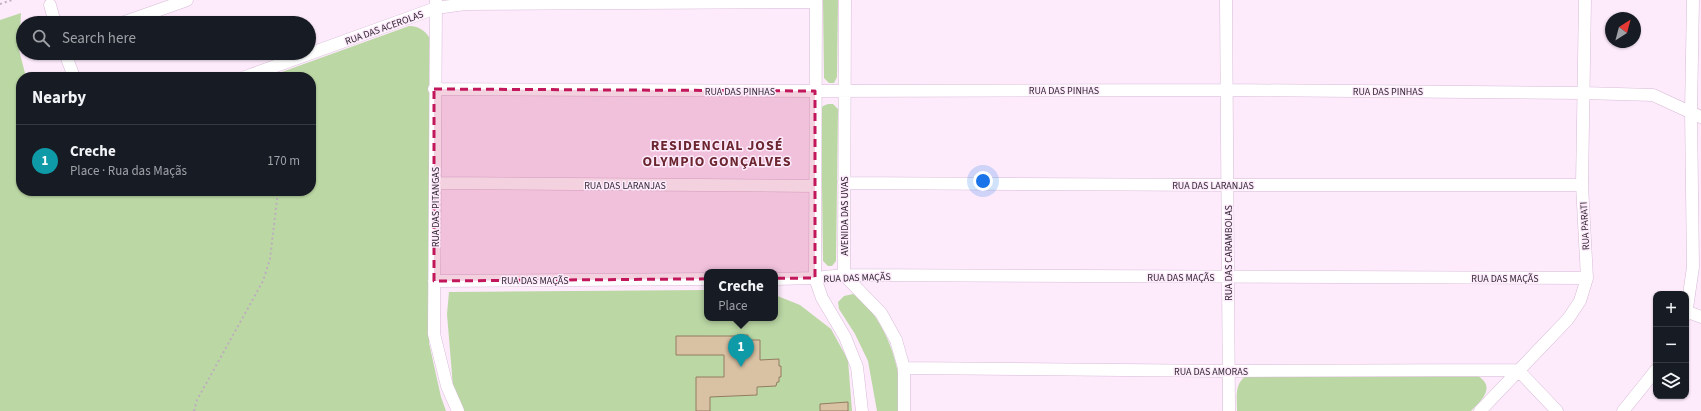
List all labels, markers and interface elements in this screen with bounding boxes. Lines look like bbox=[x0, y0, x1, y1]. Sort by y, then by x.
street label: RUA DAS ACEROLAS bbox=[343, 7, 426, 49]
north arrow bbox=[1605, 12, 1641, 48]
search box bbox=[16, 16, 316, 60]
icon: search bbox=[30, 27, 52, 49]
text: Search here bbox=[62, 28, 136, 49]
street label: RUA DAS PINHAS bbox=[1029, 84, 1099, 98]
street label: RUA DAS PINHAS bbox=[705, 85, 775, 99]
street label: RUA DAS PINHAS bbox=[1353, 85, 1423, 99]
text: Nearby bbox=[32, 86, 86, 110]
district label: RESIDENCIAL JOSÉ OLYMPIO GONÇALVES bbox=[643, 136, 791, 172]
text: Creche bbox=[70, 141, 116, 162]
text: 1 bbox=[42, 152, 48, 170]
text: 170 m bbox=[267, 152, 300, 170]
text: Place · Rua das Maçãs bbox=[70, 162, 187, 180]
street label: RUA DAS PITANGAS bbox=[429, 167, 443, 247]
your location bbox=[973, 171, 993, 191]
street label: AVENIDA DAS UVAS bbox=[838, 176, 852, 256]
street label: RUA DAS LARANJAS bbox=[584, 179, 666, 193]
street label: RUA DAS LARANJAS bbox=[1172, 179, 1254, 193]
street label: RUA PARATI bbox=[1577, 201, 1593, 251]
street label: RUA DAS CARAMBOLAS bbox=[1222, 205, 1236, 301]
popup bbox=[704, 269, 778, 321]
street label: RUA DAS MAÇÃS bbox=[823, 270, 891, 286]
street label: RUA DAS MAÇÃS bbox=[1147, 271, 1215, 285]
street label: RUA DAS MAÇÃS bbox=[1471, 272, 1539, 286]
street label: RUA DAS MAÇÃS bbox=[501, 274, 569, 288]
text: Creche bbox=[718, 276, 764, 297]
map controls bbox=[1653, 291, 1689, 399]
button: + bbox=[1653, 291, 1689, 327]
text: Place bbox=[718, 297, 747, 315]
button: − bbox=[1653, 327, 1689, 363]
pin: 1 bbox=[728, 334, 754, 367]
button: layers bbox=[1653, 363, 1689, 399]
street label: RUA DAS AMORAS bbox=[1174, 365, 1248, 379]

